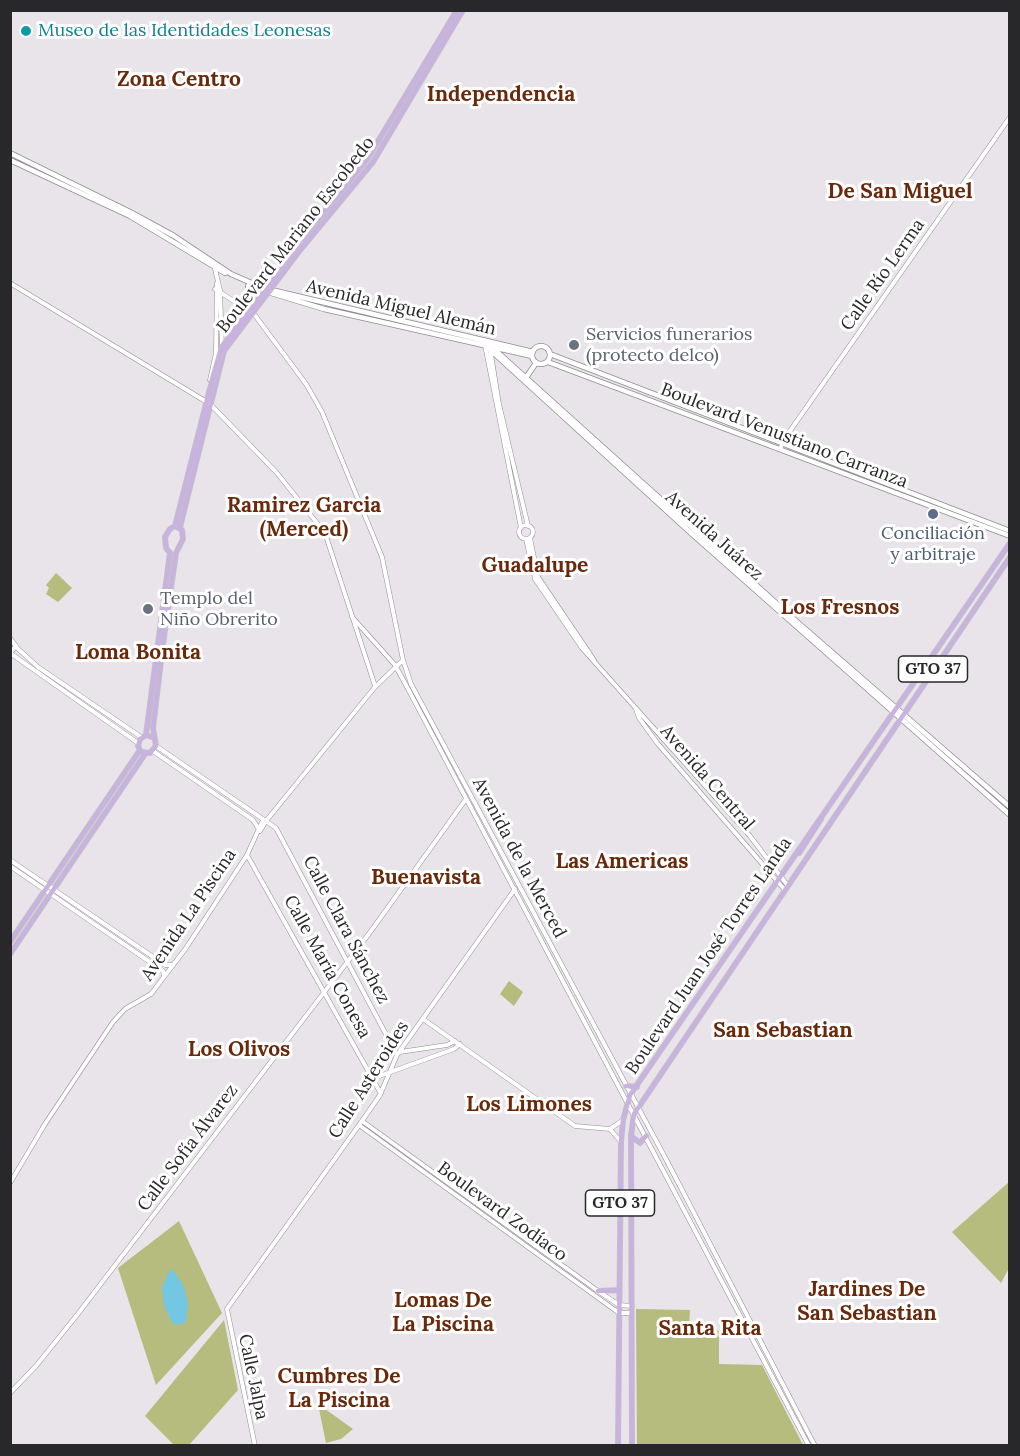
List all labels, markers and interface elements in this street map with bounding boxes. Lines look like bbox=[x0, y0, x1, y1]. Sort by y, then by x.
place label: Museo de las Identidades Leonesas bbox=[38, 20, 331, 42]
marker: Museo de las Identidades Leonesas bbox=[19, 24, 33, 38]
district label: Zona Centro bbox=[117, 67, 241, 93]
district label: Independencia bbox=[427, 82, 575, 108]
street label: Boulevard Mariano Escobedo bbox=[213, 132, 379, 338]
district label: De San Miguel bbox=[828, 179, 972, 205]
street label: Calle Río Lerma bbox=[837, 215, 929, 335]
street label: Avenida Miguel Alemán bbox=[304, 276, 498, 340]
place label: Servicios funerarios (protecto delco) bbox=[586, 324, 752, 366]
marker: Servicios funerarios (protecto delco) bbox=[567, 338, 581, 352]
street label: Boulevard Venustiano Carranza bbox=[657, 379, 911, 493]
street label: Avenida Juárez bbox=[661, 487, 767, 585]
district label: Ramirez Garcia (Merced) bbox=[227, 493, 381, 543]
marker: Conciliación y arbitraje bbox=[926, 507, 940, 521]
place label: Conciliación y arbitraje bbox=[881, 523, 985, 566]
district label: Guadalupe bbox=[482, 553, 588, 579]
place label: Templo del Niño Obrerito bbox=[160, 588, 278, 630]
district label: Los Fresnos bbox=[781, 595, 899, 621]
marker: Templo del Niño Obrerito bbox=[141, 602, 155, 616]
district label: Loma Bonita bbox=[75, 640, 201, 666]
road number: GTO 37 bbox=[898, 656, 968, 682]
street label: Avenida Central bbox=[655, 721, 759, 835]
street label: Avenida de la Merced bbox=[468, 774, 570, 942]
street label: Boulevard Juan José Torres Landa bbox=[621, 833, 797, 1079]
street label: Avenida La Piscina bbox=[137, 845, 241, 985]
district label: Las Americas bbox=[556, 849, 688, 875]
street label: Calle Clara Sánchez bbox=[298, 852, 394, 1008]
district label: Buenavista bbox=[371, 865, 481, 891]
street label: Calle María Conesa bbox=[279, 892, 375, 1042]
street label: Calle Asteroides bbox=[324, 1017, 414, 1143]
district label: San Sebastian bbox=[713, 1018, 853, 1044]
district label: Los Olivos bbox=[188, 1037, 290, 1063]
street label: Calle Sofía Álvarez bbox=[133, 1080, 243, 1216]
district label: Los Limones bbox=[466, 1092, 592, 1118]
street label: Boulevard Zodíaco bbox=[433, 1158, 571, 1266]
road number: GTO 37 bbox=[586, 1190, 654, 1216]
district label: Jardines De San Sebastian bbox=[797, 1277, 937, 1327]
district label: Lomas De La Piscina bbox=[392, 1288, 494, 1338]
district label: Santa Rita bbox=[659, 1316, 761, 1342]
street label: Calle Jalpa bbox=[233, 1332, 273, 1422]
district label: Cumbres De La Piscina bbox=[278, 1364, 400, 1414]

